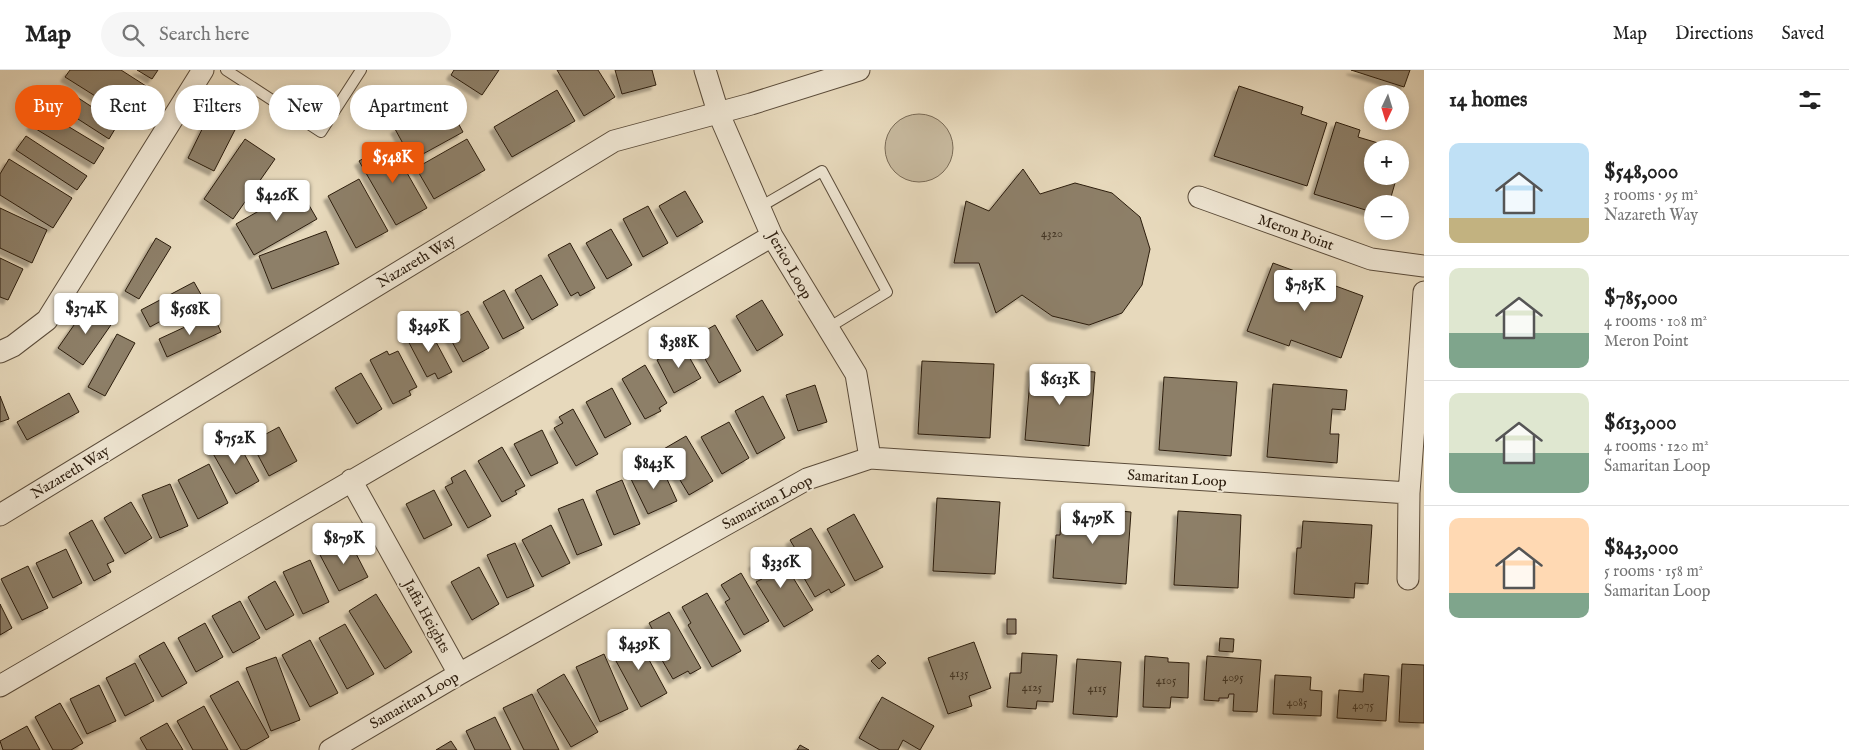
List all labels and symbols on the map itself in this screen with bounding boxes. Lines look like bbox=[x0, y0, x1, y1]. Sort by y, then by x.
north arrow bbox=[1364, 85, 1409, 130]
pin: $548K bbox=[358, 142, 428, 184]
pin: $426K bbox=[242, 180, 312, 222]
street label: Meron Point bbox=[1255, 210, 1336, 255]
street label: Jerico Loop bbox=[762, 226, 817, 302]
house number: 4320 bbox=[1041, 226, 1063, 241]
street label: Nazareth Way bbox=[373, 230, 460, 292]
pin: $785K bbox=[1270, 270, 1340, 312]
pin: $374K bbox=[51, 292, 121, 335]
pin: $568K bbox=[155, 294, 225, 336]
pin: $349K bbox=[394, 310, 464, 353]
pin: $388K bbox=[644, 326, 714, 369]
pin: $613K bbox=[1025, 364, 1095, 406]
pin: $752K bbox=[200, 422, 270, 465]
street label: Nazareth Way bbox=[27, 441, 114, 503]
pin: $843K bbox=[619, 448, 689, 490]
street label: Samaritan Loop bbox=[1127, 466, 1227, 491]
street label: Samaritan Loop bbox=[719, 471, 816, 534]
pin: $479K bbox=[1058, 502, 1128, 545]
pin: $879K bbox=[309, 522, 379, 565]
pin: $336K bbox=[746, 546, 816, 589]
street label: Jaffa Heights bbox=[398, 574, 454, 656]
pin: $439K bbox=[604, 628, 674, 671]
house number: 4135 bbox=[949, 666, 969, 681]
street label: Samaritan Loop bbox=[366, 667, 462, 734]
house number: 4095 bbox=[1222, 670, 1244, 685]
house number: 4105 bbox=[1156, 673, 1177, 688]
house number: 4125 bbox=[1022, 680, 1043, 695]
house number: 4115 bbox=[1087, 681, 1107, 696]
house number: 4085 bbox=[1287, 695, 1308, 710]
house number: 4075 bbox=[1352, 698, 1375, 713]

